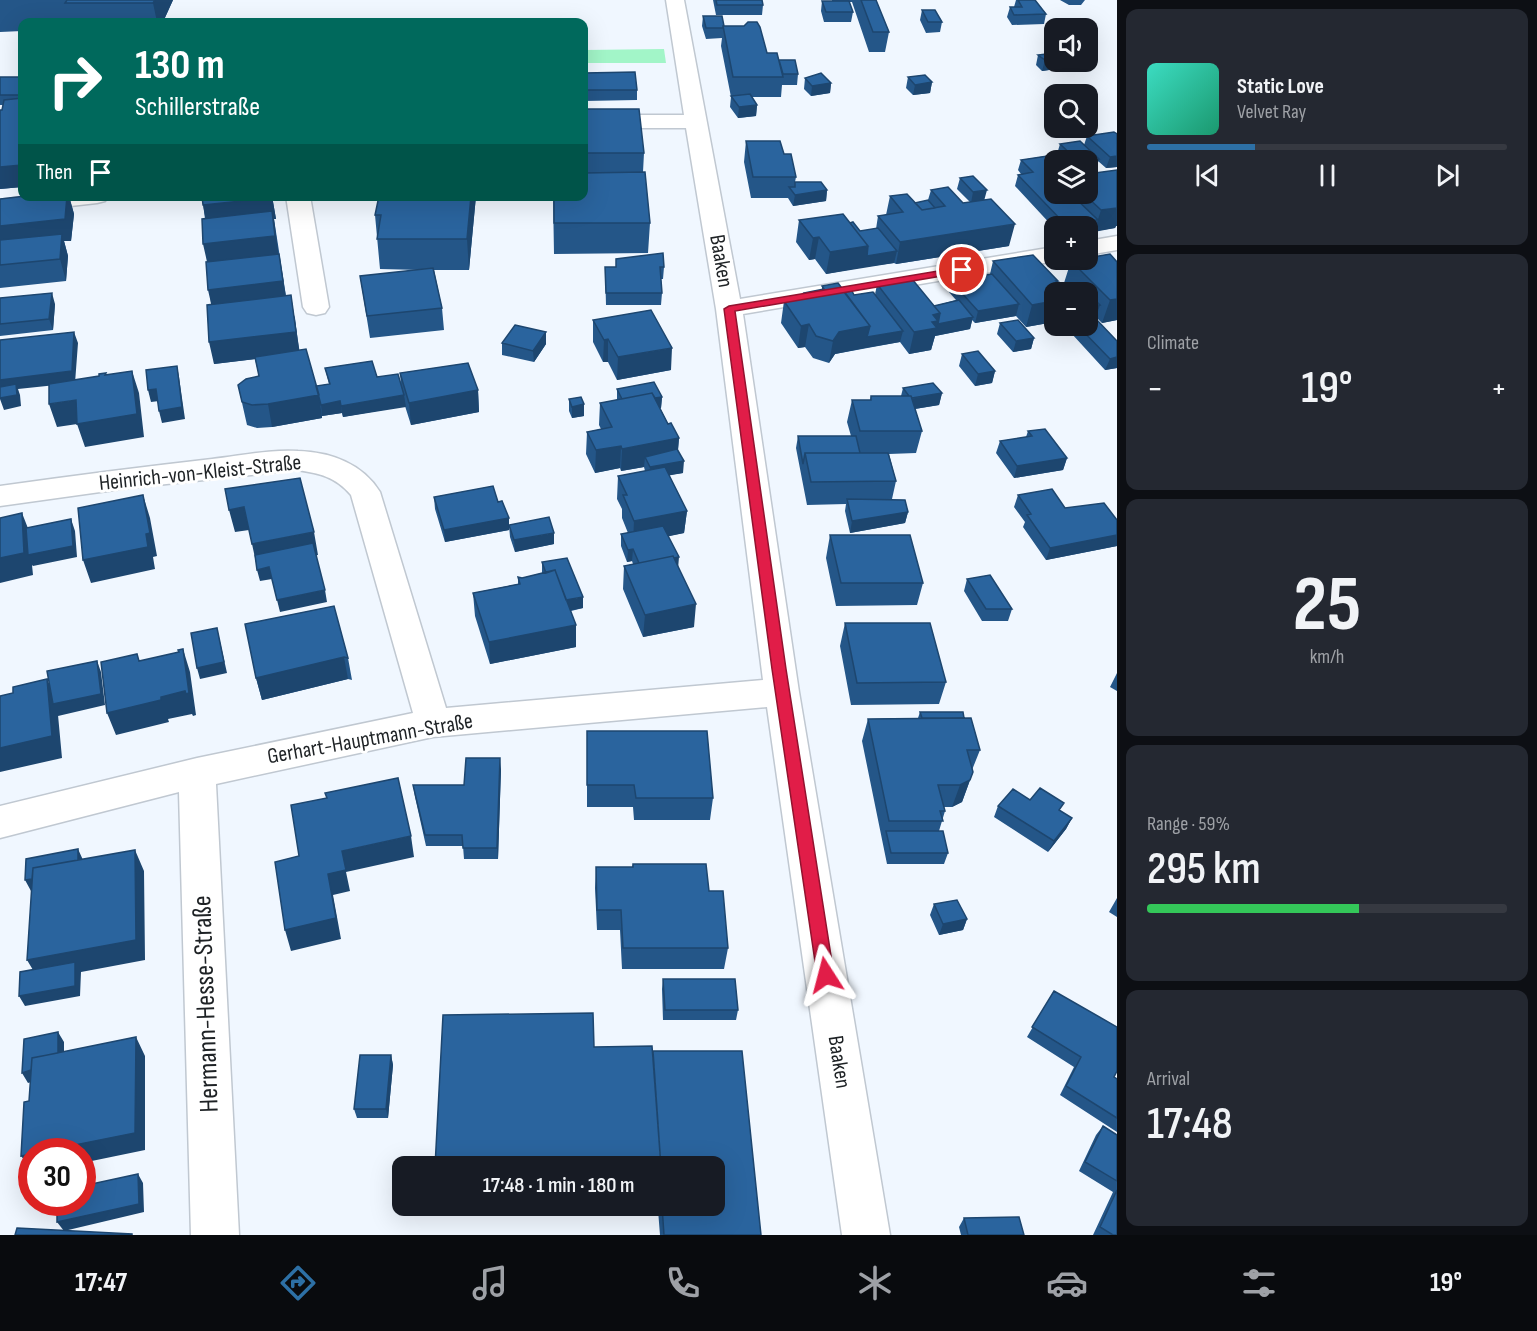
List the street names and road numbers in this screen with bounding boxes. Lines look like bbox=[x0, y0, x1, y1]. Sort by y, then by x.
street label: Baaken bbox=[703, 233, 739, 289]
street label: Heinrich-von-Kleist-Straße bbox=[98, 449, 302, 497]
street label: Gerhart-Hauptmann-Straße bbox=[265, 708, 475, 770]
street label: Hermann-Hesse-Straße bbox=[186, 895, 226, 1113]
street label: Baaken bbox=[822, 1034, 856, 1090]

